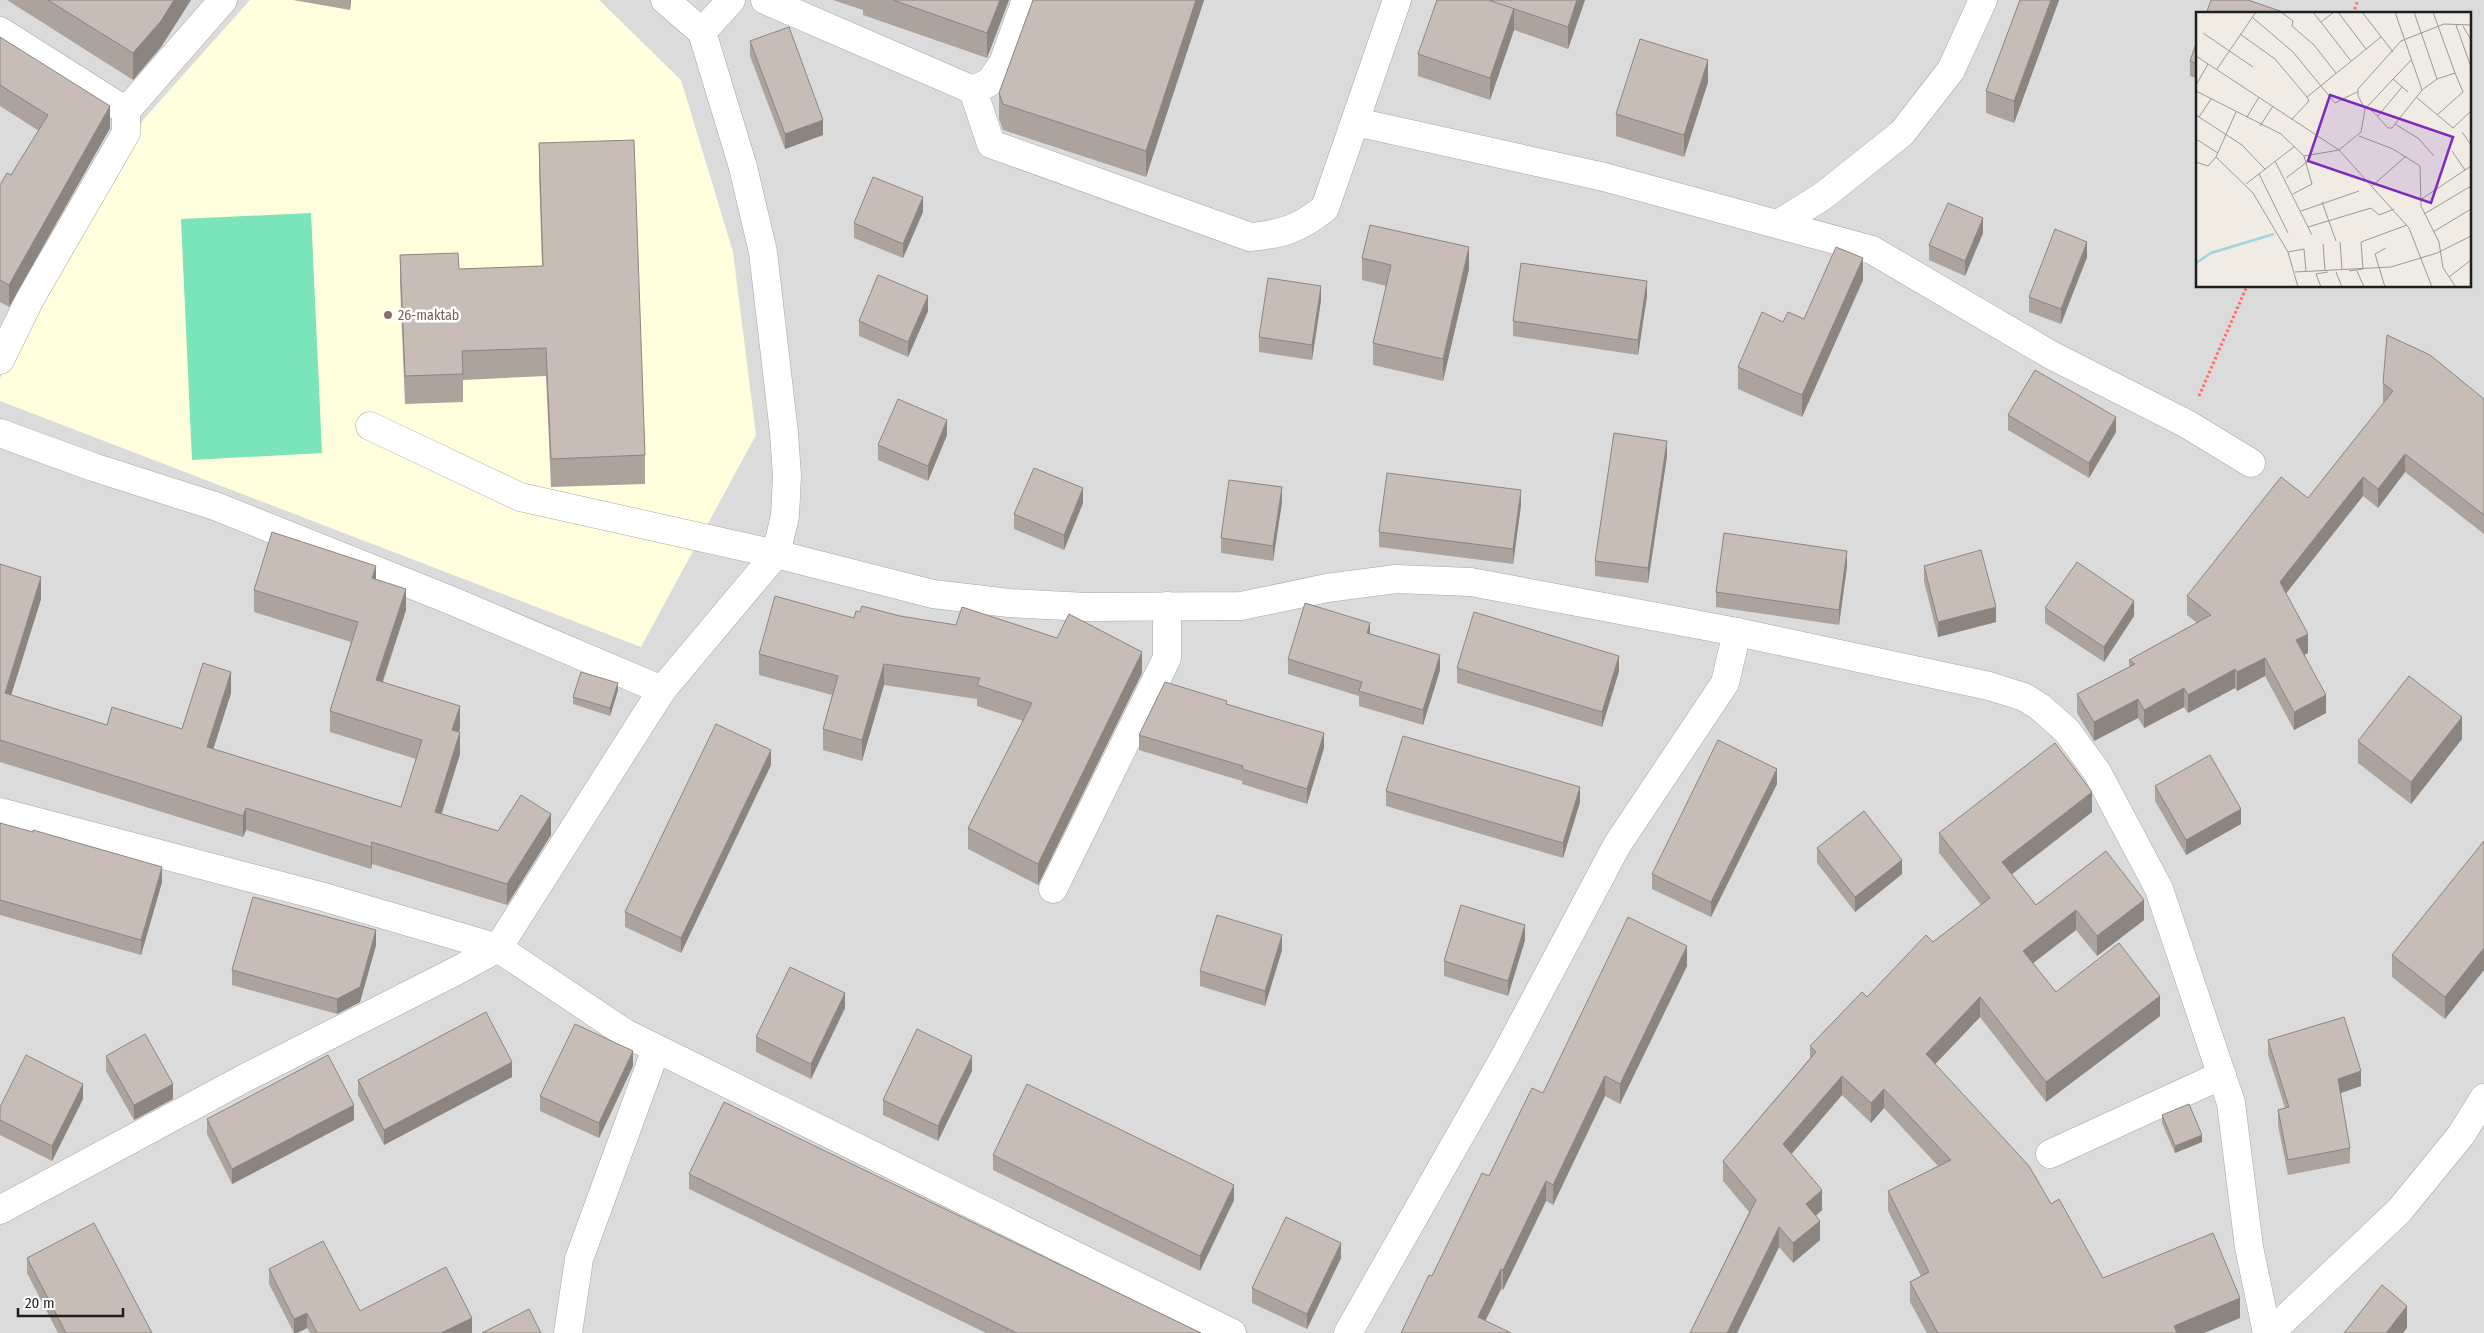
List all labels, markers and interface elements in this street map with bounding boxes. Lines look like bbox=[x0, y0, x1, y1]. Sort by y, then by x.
inset map bbox=[2196, 12, 2472, 288]
place label: 26-maktab bbox=[398, 307, 459, 324]
marker: 26-maktab bbox=[382, 309, 394, 321]
scale bar bbox=[18, 1286, 122, 1318]
text: 20 m bbox=[25, 1294, 55, 1312]

